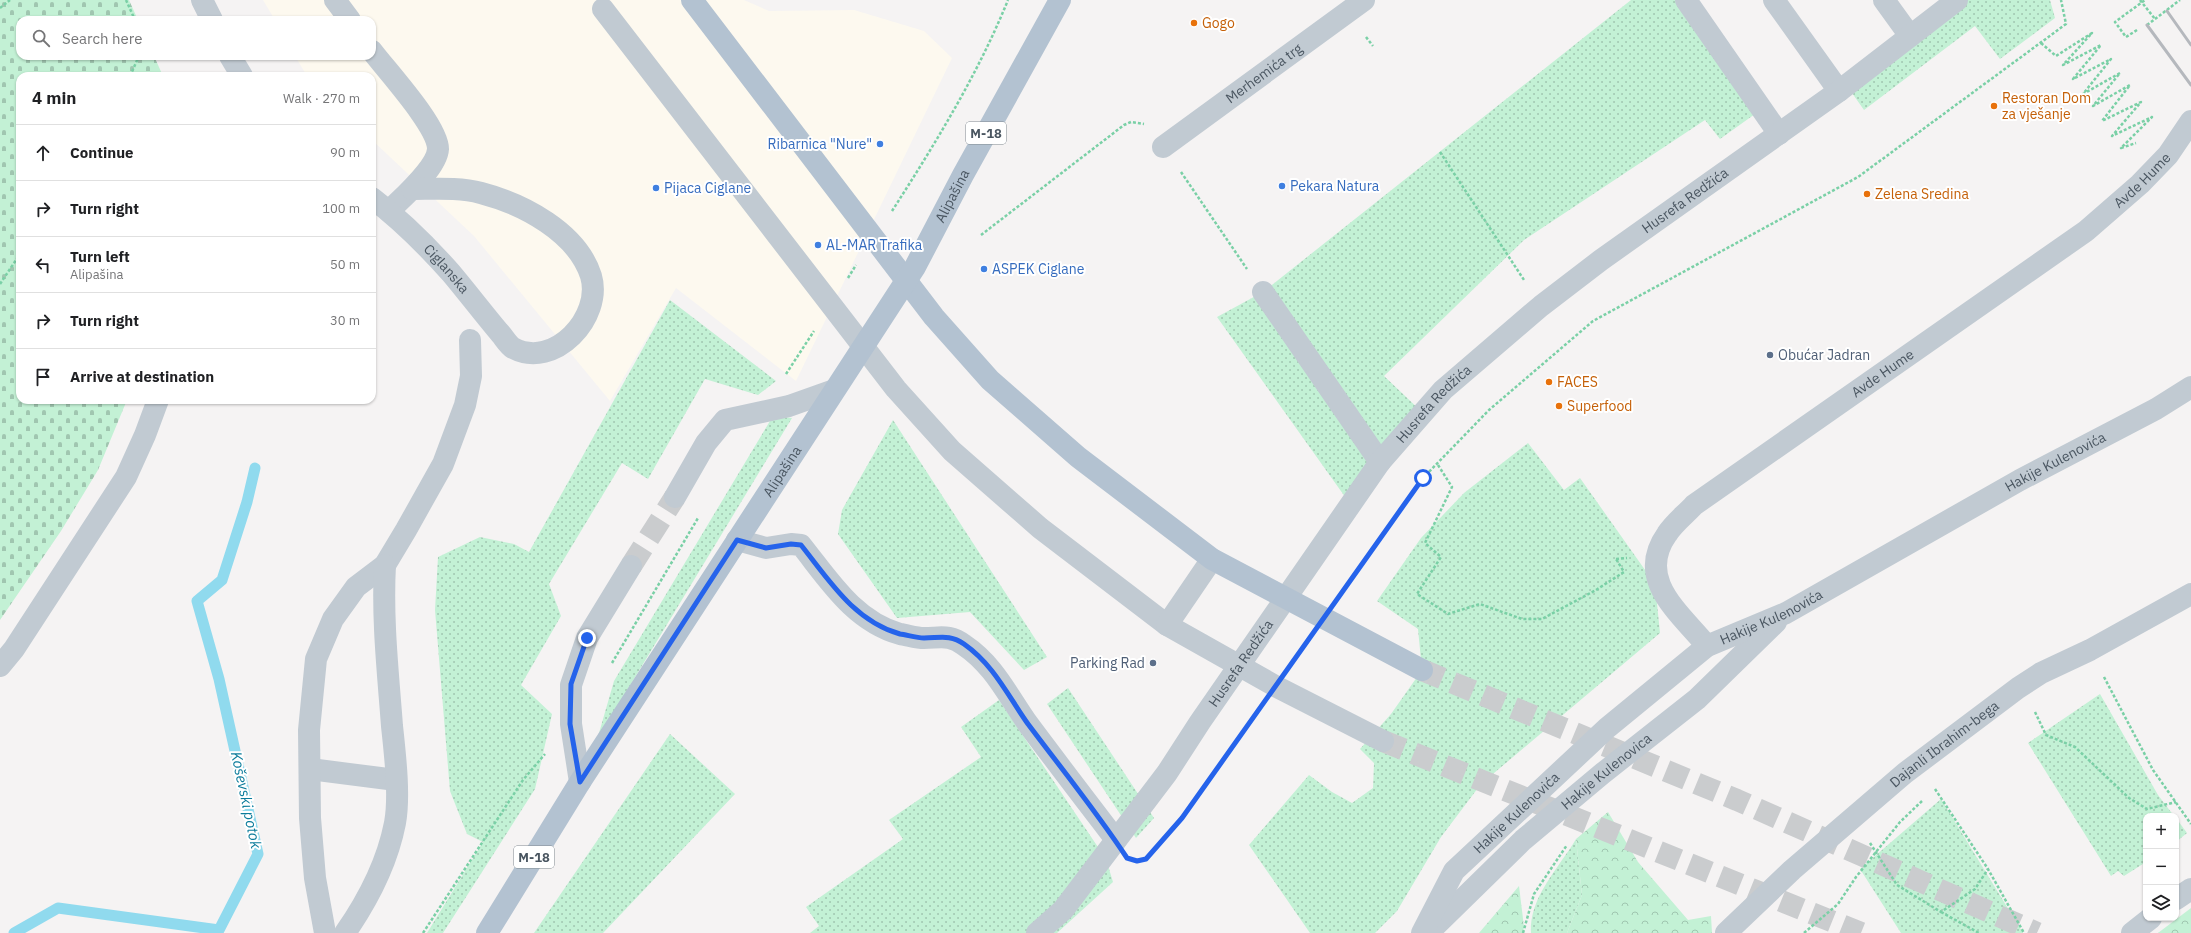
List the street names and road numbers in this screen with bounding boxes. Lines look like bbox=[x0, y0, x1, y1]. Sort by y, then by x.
street label: Merhemića trg bbox=[1222, 39, 1306, 107]
road number: M-18 bbox=[966, 122, 1006, 144]
street label: Avde Hume bbox=[2110, 149, 2175, 212]
street label: Husrefa Redžića bbox=[1638, 163, 1732, 237]
street label: Alipašina bbox=[931, 166, 974, 226]
street label: Ciglanska bbox=[420, 240, 474, 298]
street label: Avde Hume bbox=[1848, 345, 1918, 401]
street label: Husrefa Redžića bbox=[1392, 360, 1476, 447]
street label: Hakije Kulenovića bbox=[2002, 428, 2109, 496]
street label: Alipašina bbox=[759, 442, 806, 500]
street label: Hakije Kulenovića bbox=[1717, 585, 1826, 649]
street label: Husrefa Redžića bbox=[1204, 616, 1277, 710]
street label: Dajanli Ibrahim-bega bbox=[1886, 696, 2003, 791]
street label: Hakije Kulenovica bbox=[1557, 729, 1656, 813]
street label: Hakije Kulenovića bbox=[1469, 768, 1564, 857]
road number: M-18 bbox=[514, 846, 554, 868]

